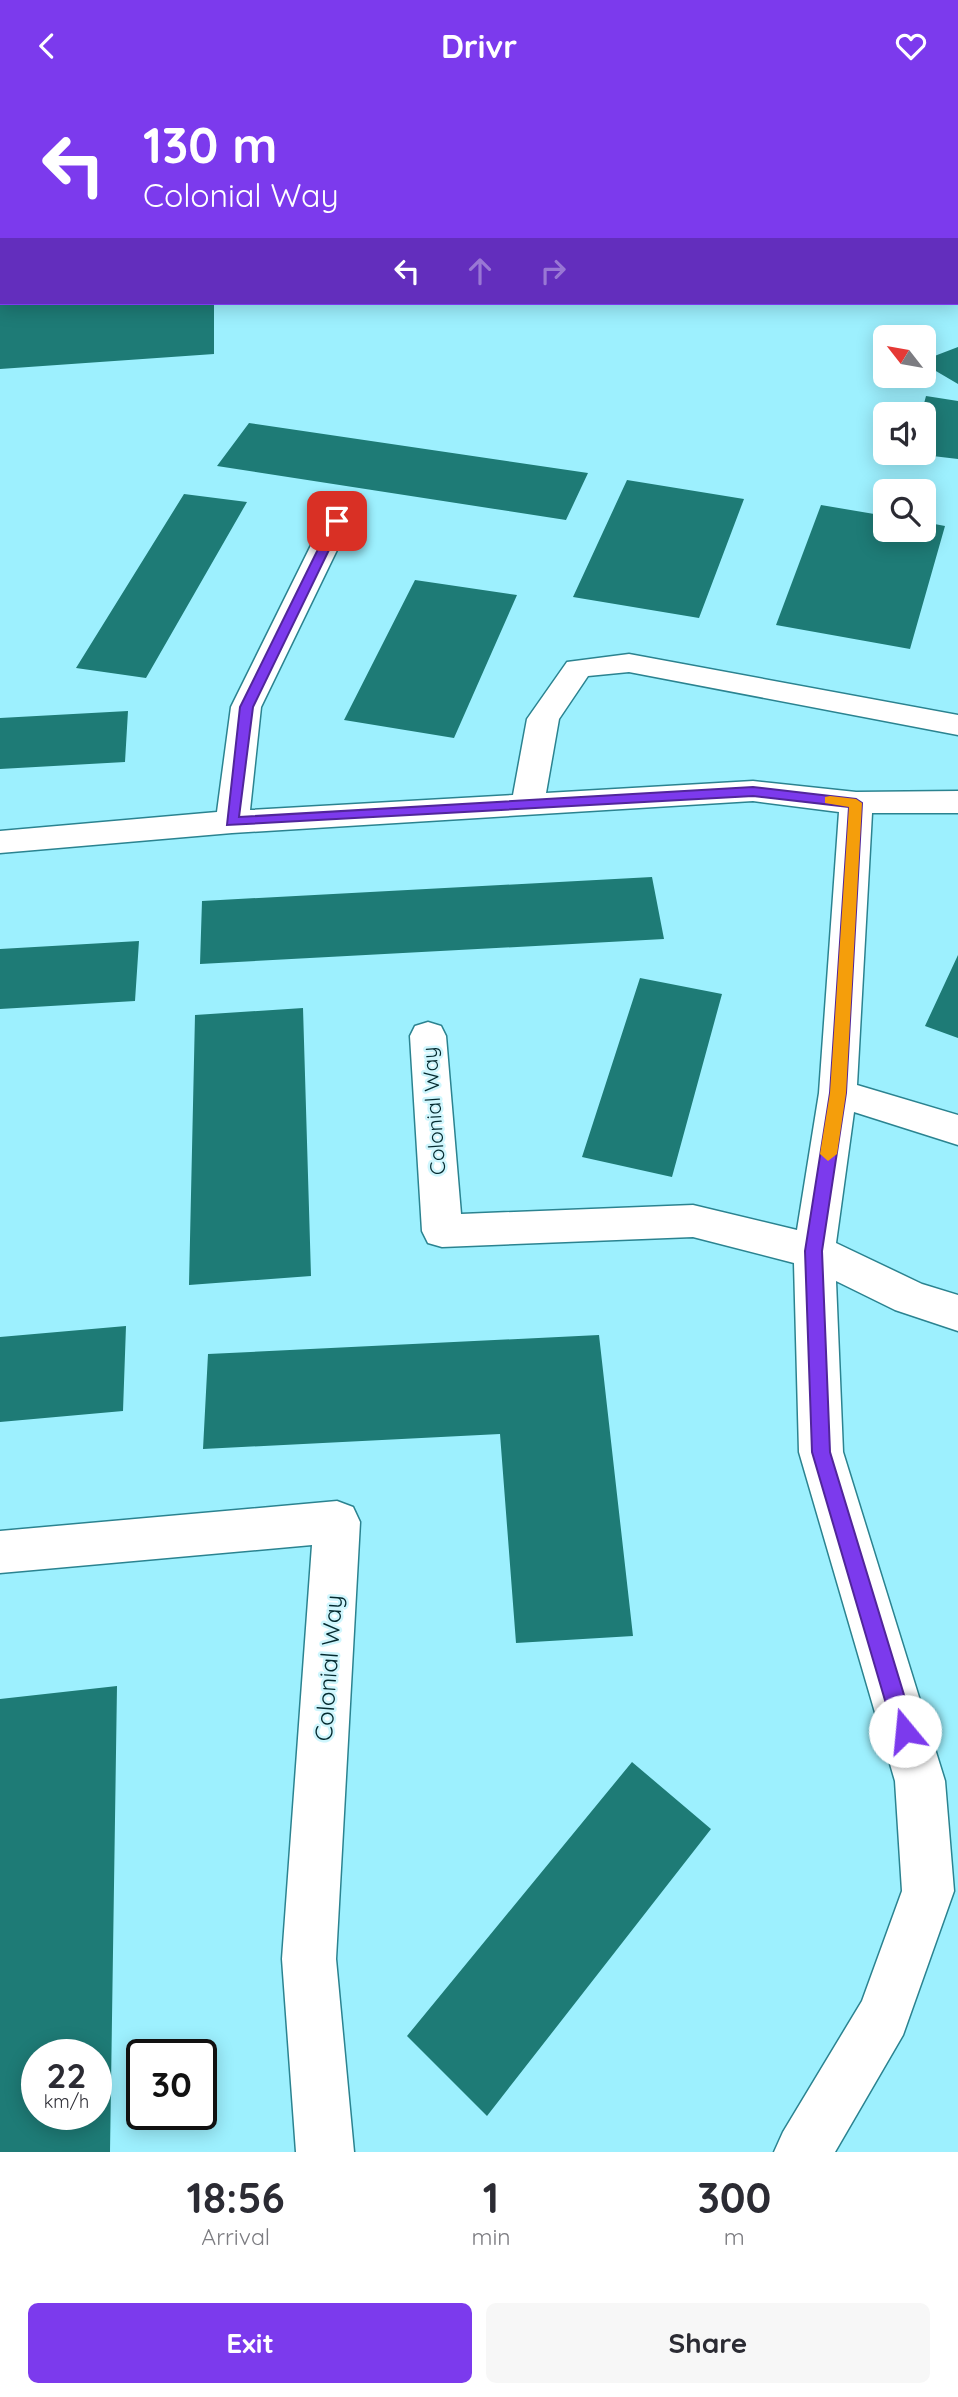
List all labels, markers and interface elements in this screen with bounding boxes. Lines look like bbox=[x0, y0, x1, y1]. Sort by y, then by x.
text: Drivr bbox=[441, 26, 517, 66]
icon: back bbox=[28, 27, 66, 65]
icon: heart bbox=[892, 27, 930, 65]
text: 130 m bbox=[143, 114, 277, 175]
icon: left bbox=[28, 119, 119, 210]
text: Colonial Way bbox=[143, 175, 339, 215]
icon: left bbox=[388, 252, 426, 290]
icon: ahead bbox=[461, 252, 499, 290]
icon: right bbox=[534, 252, 572, 290]
north arrow bbox=[873, 325, 936, 389]
map controls bbox=[873, 325, 936, 542]
button: sound bbox=[873, 402, 936, 465]
button: search bbox=[873, 479, 936, 542]
pin bbox=[307, 491, 367, 551]
icon: arrive bbox=[318, 502, 356, 540]
street label: Colonial Way bbox=[416, 1046, 450, 1176]
street label: Colonial Way bbox=[308, 1594, 348, 1742]
position arrow bbox=[868, 1694, 942, 1768]
speed limit sign: 30 bbox=[126, 2039, 217, 2130]
text: 22 bbox=[47, 2053, 86, 2097]
text: km/h bbox=[44, 2090, 89, 2113]
text: 18:56 bbox=[187, 2171, 285, 2224]
text: 1 bbox=[483, 2171, 499, 2224]
text: 300 bbox=[697, 2171, 771, 2224]
text: Arrival bbox=[201, 2222, 270, 2251]
text: min bbox=[471, 2222, 511, 2251]
text: m bbox=[724, 2222, 745, 2251]
button: Exit bbox=[28, 2303, 472, 2383]
button: Share bbox=[486, 2303, 930, 2383]

